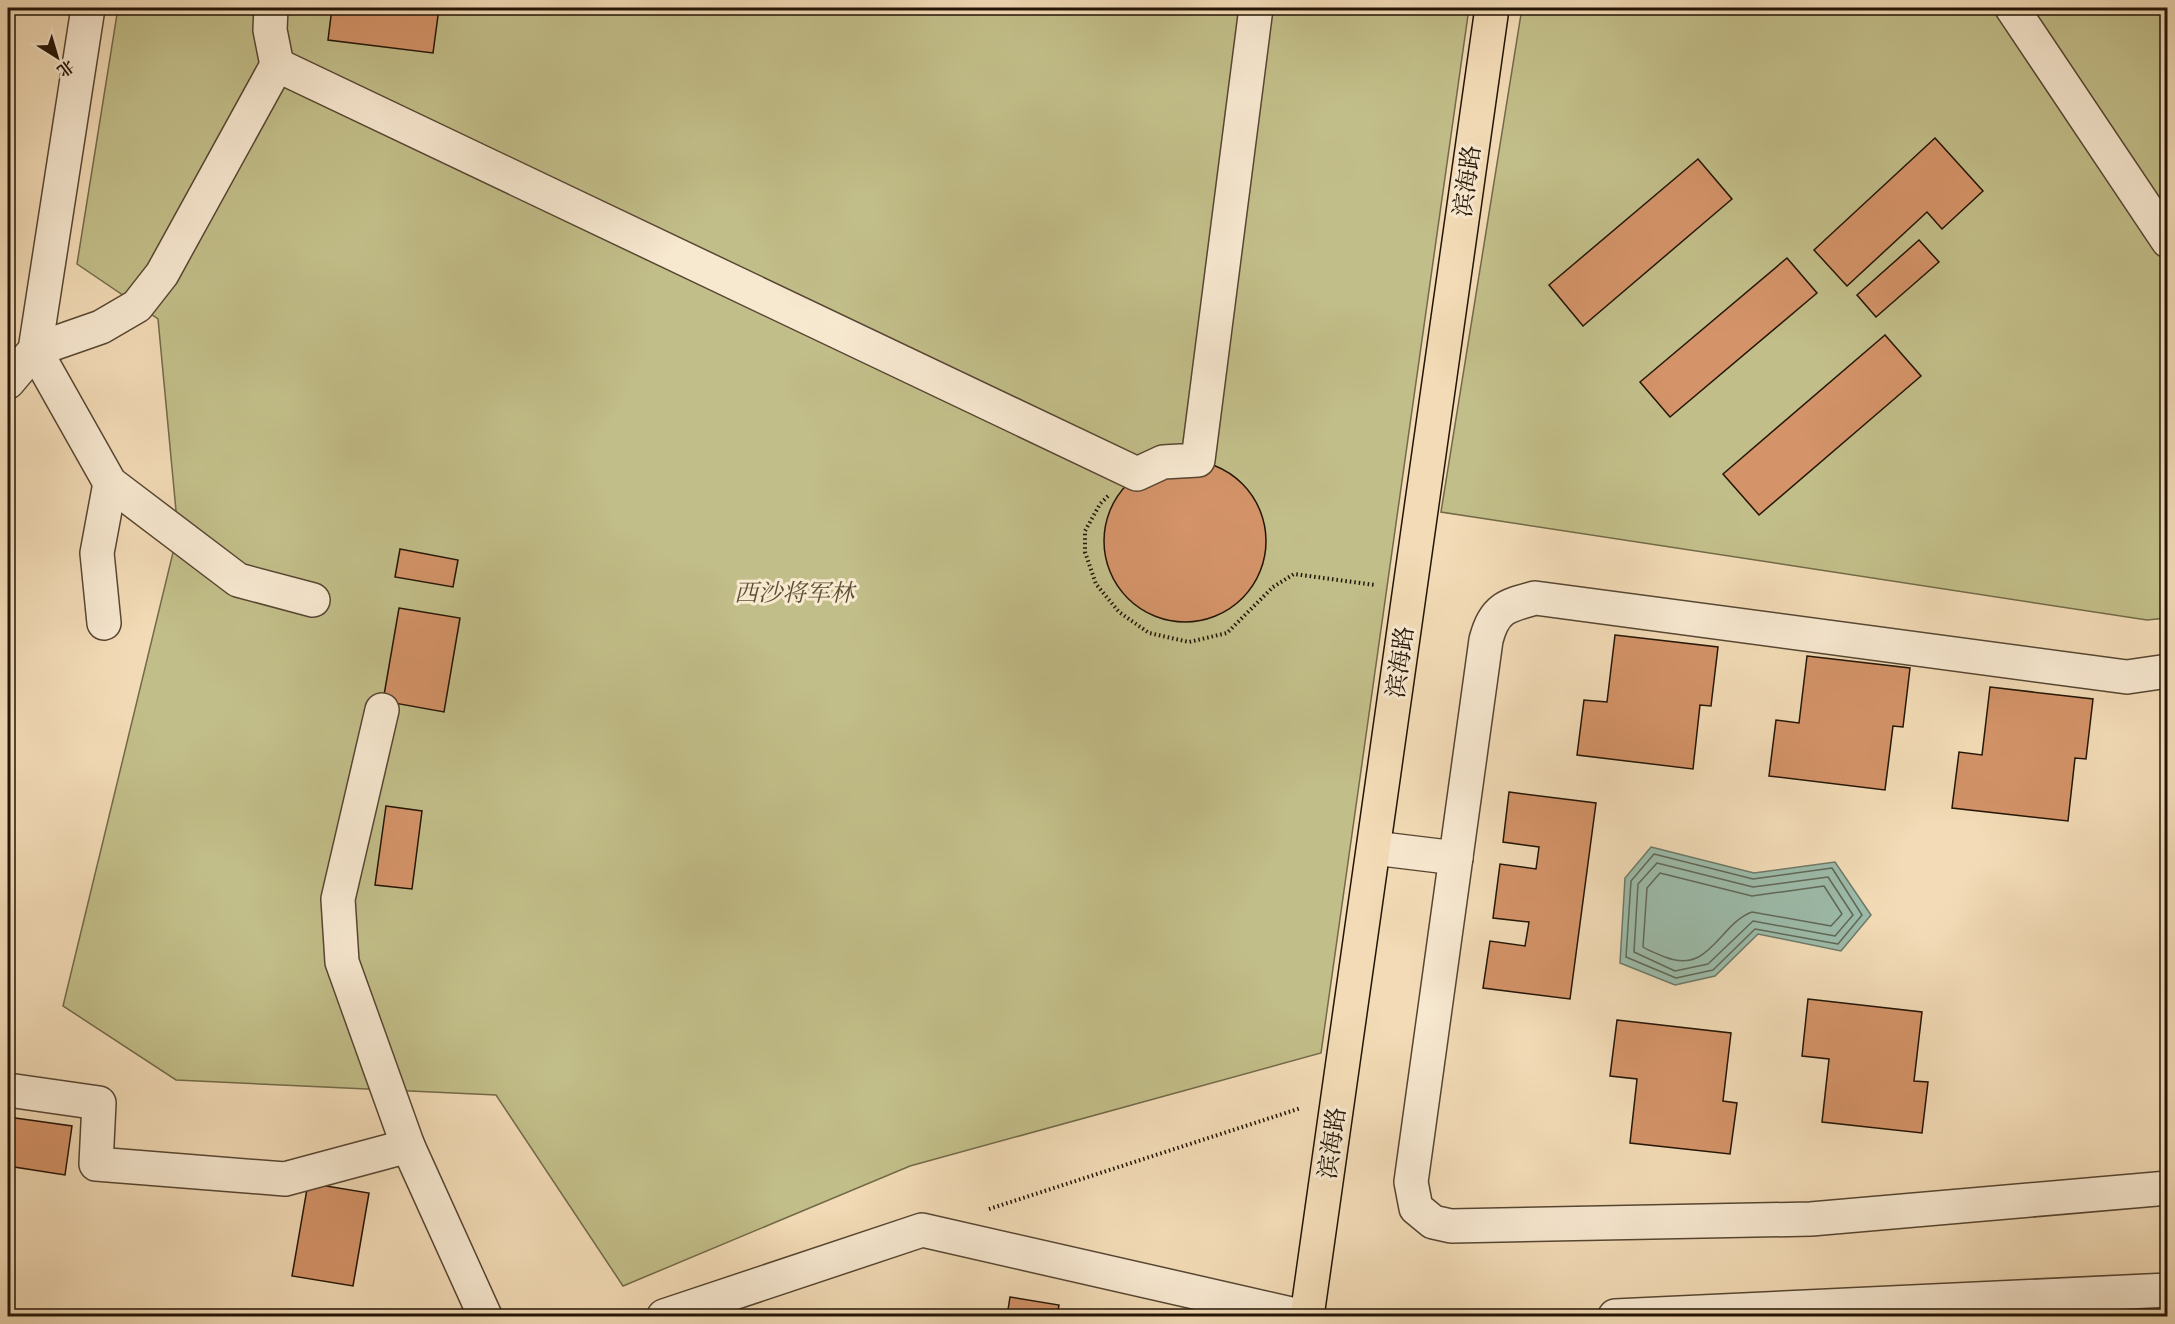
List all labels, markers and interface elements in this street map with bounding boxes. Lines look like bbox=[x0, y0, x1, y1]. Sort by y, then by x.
north arrow bbox=[27, 27, 87, 87]
text: 北 bbox=[52, 55, 80, 83]
street label: 滨海路 bbox=[1444, 143, 1489, 219]
park label: 西沙将军林 bbox=[734, 575, 857, 610]
street label: 滨海路 bbox=[1377, 624, 1422, 700]
street label: 滨海路 bbox=[1309, 1105, 1354, 1181]

